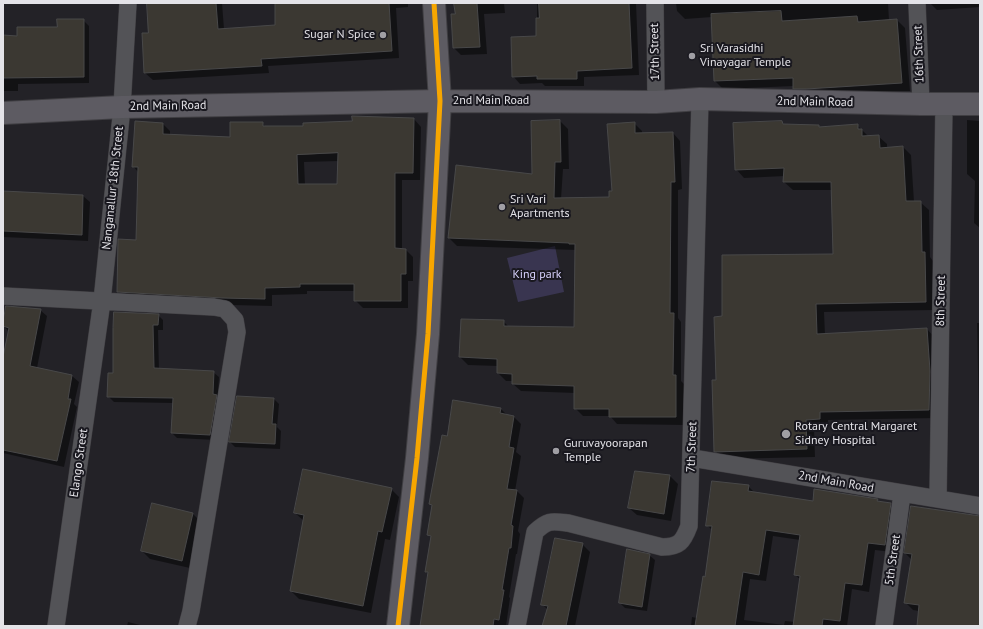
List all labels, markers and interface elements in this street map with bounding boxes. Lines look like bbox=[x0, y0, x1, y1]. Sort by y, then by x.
street label: 17th Street bbox=[647, 23, 663, 81]
street label: 16th Street bbox=[911, 25, 927, 83]
place label: Sugar N Spice bbox=[304, 28, 375, 42]
marker: Sugar N Spice bbox=[378, 30, 388, 40]
place label: Sri Varasidhi Vinayagar Temple bbox=[700, 42, 791, 70]
marker: Sri Varasidhi Vinayagar Temple bbox=[687, 51, 697, 61]
street label: 2nd Main Road bbox=[453, 94, 529, 108]
street label: 2nd Main Road bbox=[777, 94, 853, 110]
street label: 2nd Main Road bbox=[130, 98, 206, 114]
street label: Nanganallur 18th Street bbox=[99, 126, 127, 250]
place label: Sri Vari Apartments bbox=[510, 193, 569, 221]
marker: Sri Vari Apartments bbox=[497, 202, 507, 212]
park label: King park bbox=[512, 268, 562, 282]
street label: 8th Street bbox=[933, 275, 949, 327]
place label: Rotary Central Margaret Sidney Hospital bbox=[795, 420, 917, 448]
street label: 7th Street bbox=[684, 421, 700, 473]
street label: Elango Street bbox=[67, 428, 91, 498]
marker: Rotary Central Margaret Sidney Hospital bbox=[780, 428, 792, 440]
place label: Guruvayoorapan Temple bbox=[564, 437, 647, 465]
marker: Guruvayoorapan Temple bbox=[551, 446, 561, 456]
street label: 2nd Main Road bbox=[797, 468, 875, 496]
street label: 5th Street bbox=[882, 534, 904, 586]

